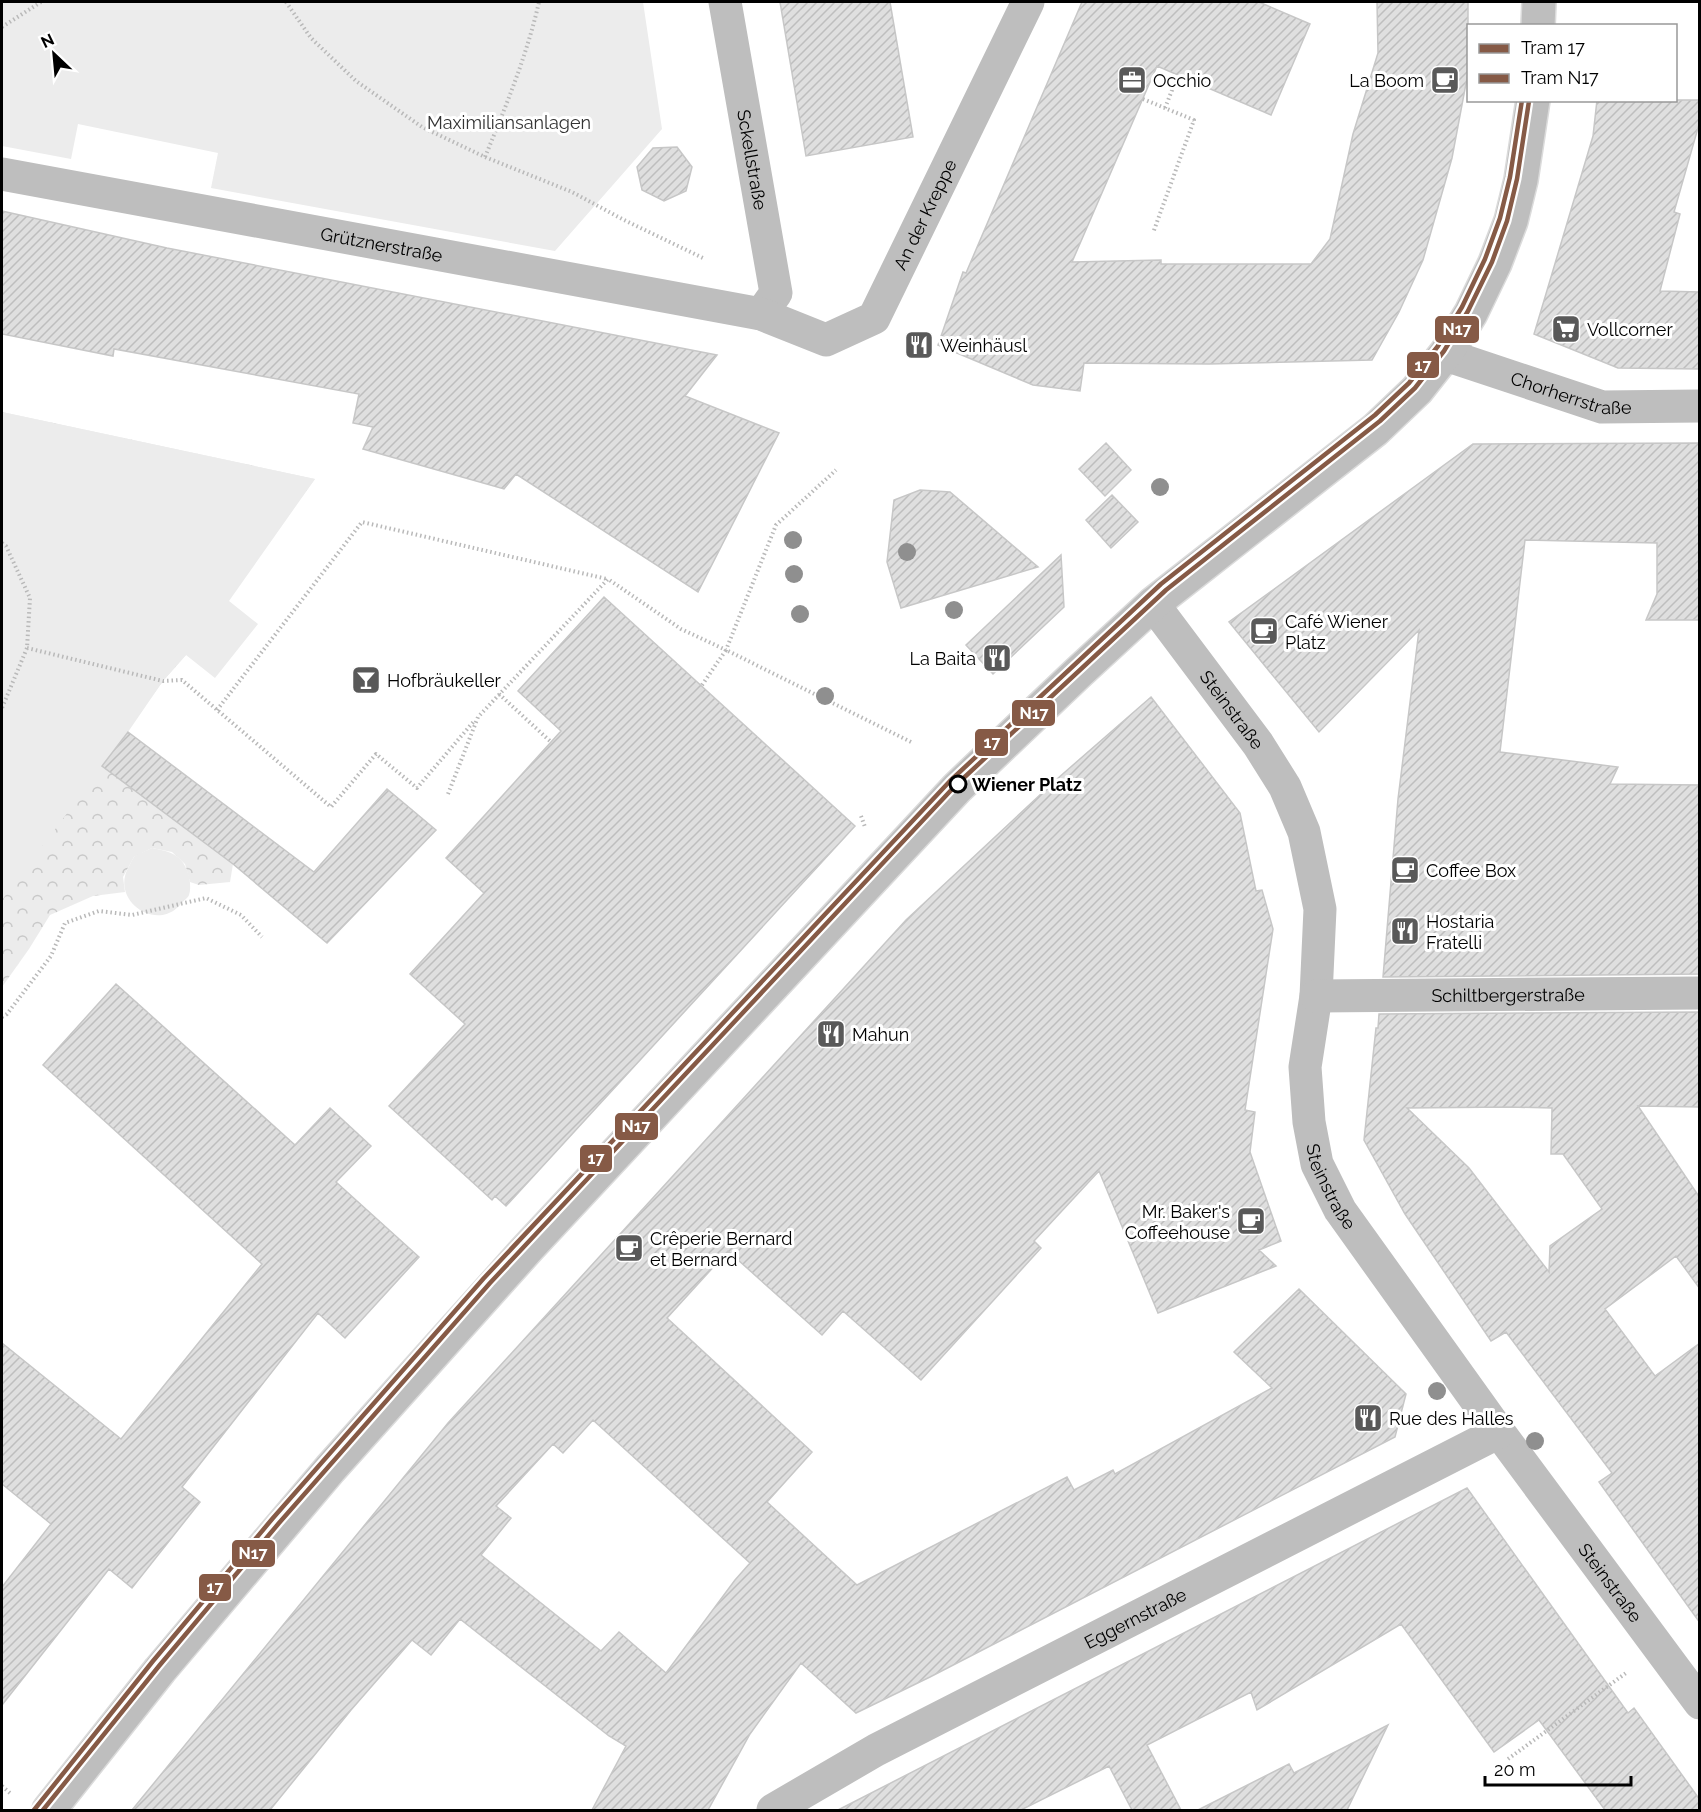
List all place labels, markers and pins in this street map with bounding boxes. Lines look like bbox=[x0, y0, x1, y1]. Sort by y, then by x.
office icon: Occhio bbox=[1116, 64, 1148, 96]
cafe icon: La Boom bbox=[1429, 64, 1461, 96]
place label: Occhio bbox=[1153, 70, 1212, 91]
place label: La Boom bbox=[1349, 70, 1424, 91]
supermarket icon: Vollcorner bbox=[1550, 313, 1582, 345]
place label: Vollcorner bbox=[1587, 319, 1673, 340]
restaurant icon: Weinhäusl bbox=[903, 329, 935, 361]
place label: Weinhäusl bbox=[940, 335, 1027, 356]
place label: Café Wiener Platz bbox=[1285, 611, 1389, 653]
cafe icon: Café Wiener Platz bbox=[1248, 615, 1280, 647]
restaurant icon: La Baita bbox=[981, 642, 1013, 674]
place label: La Baita bbox=[910, 648, 976, 669]
bar icon: Hofbräukeller bbox=[350, 664, 382, 696]
place label: Hofbräukeller bbox=[387, 670, 501, 691]
place label: Wiener Platz bbox=[972, 774, 1082, 795]
marker: Wiener Platz bbox=[949, 775, 967, 793]
cafe icon: Coffee Box bbox=[1389, 854, 1421, 886]
place label: Coffee Box bbox=[1426, 860, 1516, 881]
place label: Hostaria Fratelli bbox=[1426, 911, 1494, 953]
restaurant icon: Hostaria Fratelli bbox=[1389, 915, 1421, 947]
restaurant icon: Mahun bbox=[815, 1018, 847, 1050]
place label: Mahun bbox=[852, 1024, 909, 1045]
place label: Mr. Baker's Coffeehouse bbox=[1125, 1201, 1230, 1243]
cafe icon: Mr. Baker's Coffeehouse bbox=[1235, 1205, 1267, 1237]
place label: Crêperie Bernard et Bernard bbox=[650, 1228, 792, 1270]
cafe icon: Crêperie Bernard et Bernard bbox=[613, 1232, 645, 1264]
restaurant icon: Rue des Halles bbox=[1352, 1402, 1384, 1434]
place label: Rue des Halles bbox=[1389, 1408, 1514, 1429]

